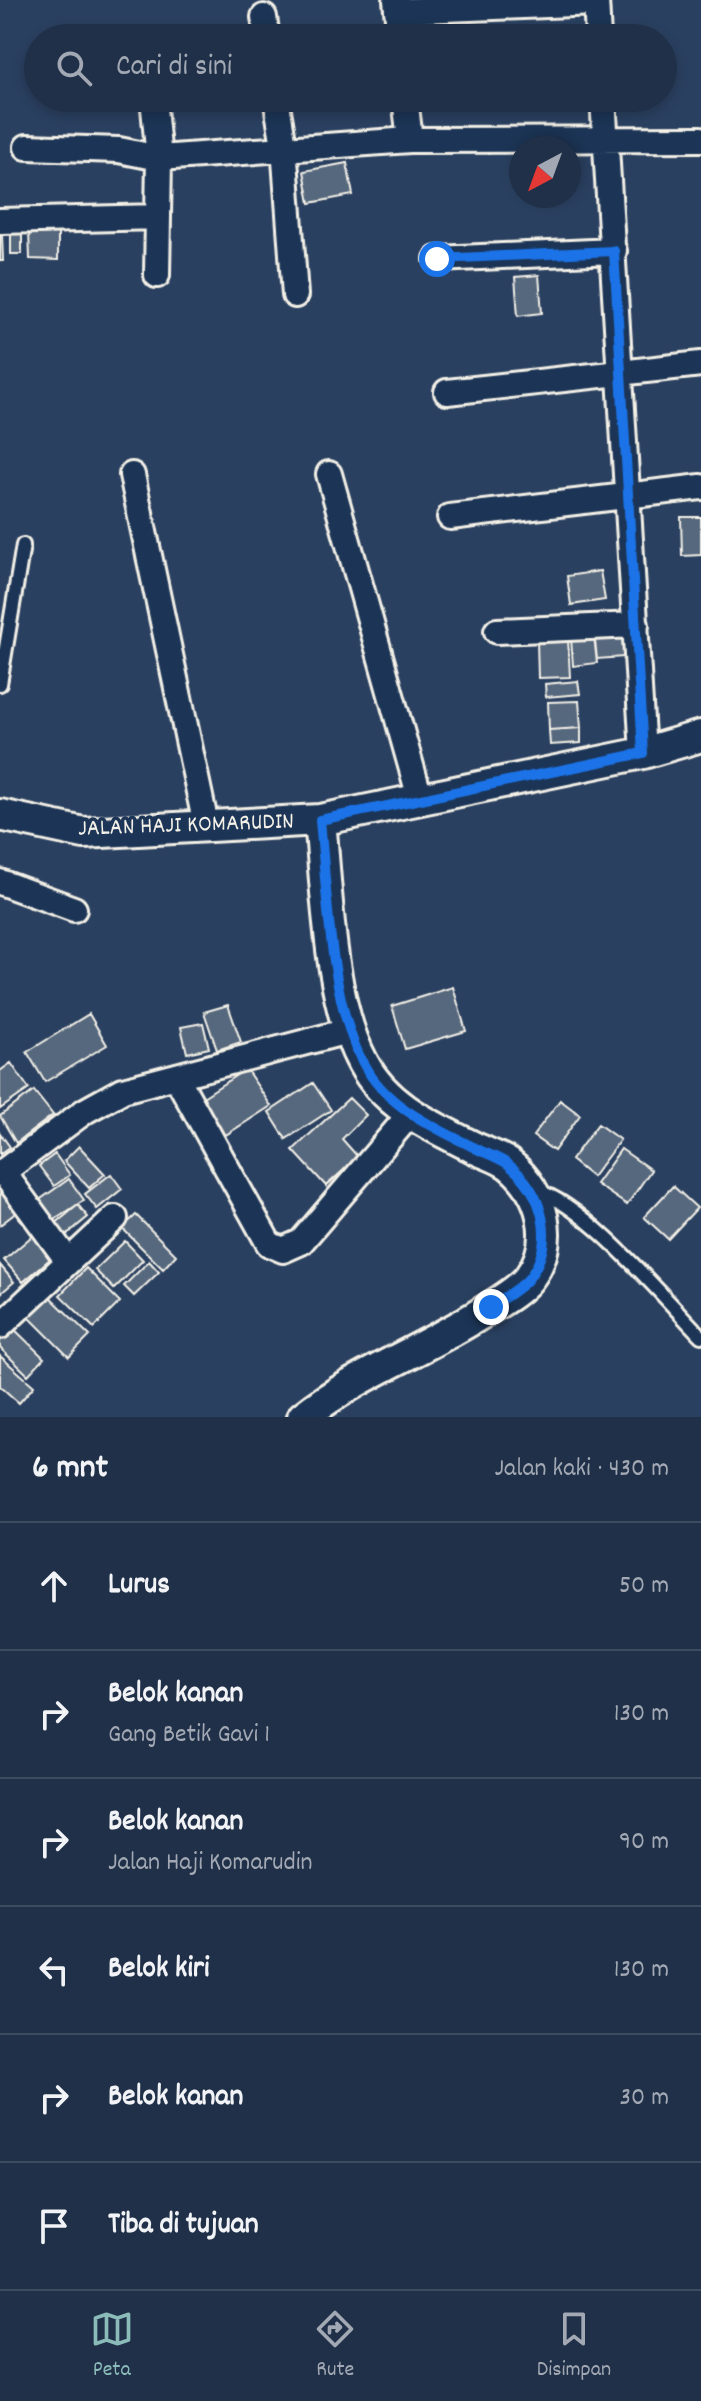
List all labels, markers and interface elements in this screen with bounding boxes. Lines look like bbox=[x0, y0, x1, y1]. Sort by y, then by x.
search box bbox=[24, 24, 677, 112]
icon: search bbox=[52, 46, 96, 90]
text: Cari di sini bbox=[116, 47, 232, 90]
north arrow bbox=[509, 136, 581, 208]
route start bbox=[419, 241, 455, 277]
street label: JALAN HAJI KOMARUDIN bbox=[77, 805, 295, 847]
route end bbox=[473, 1289, 509, 1325]
text: 6 mnt bbox=[32, 1445, 108, 1494]
text: Jalan kaki · 430 m bbox=[495, 1451, 669, 1488]
icon: ahead bbox=[32, 1564, 76, 1608]
text: Lurus bbox=[108, 1565, 170, 1608]
text: 50 m bbox=[619, 1568, 669, 1605]
text: Belok kanan bbox=[108, 1674, 243, 1717]
icon: right bbox=[32, 1692, 76, 1736]
text: 130 m bbox=[614, 1696, 669, 1733]
text: Gang Betik Gavi 1 bbox=[108, 1717, 270, 1754]
text: Belok kanan bbox=[108, 1802, 243, 1845]
icon: right bbox=[32, 1820, 76, 1864]
text: 90 m bbox=[619, 1824, 669, 1861]
text: Jalan Haji Komarudin bbox=[108, 1845, 313, 1882]
icon: left bbox=[32, 1948, 76, 1992]
text: Belok kiri bbox=[108, 1949, 210, 1992]
text: 130 m bbox=[614, 1952, 669, 1989]
icon: right bbox=[32, 2076, 76, 2120]
text: Belok kanan bbox=[108, 2077, 243, 2120]
text: 30 m bbox=[619, 2080, 669, 2117]
icon: arrive bbox=[32, 2204, 76, 2248]
text: Tiba di tujuan bbox=[108, 2205, 259, 2248]
tab: Peta bbox=[90, 2307, 134, 2386]
tab: Rute bbox=[313, 2307, 357, 2386]
tab: Disimpan bbox=[537, 2307, 611, 2386]

